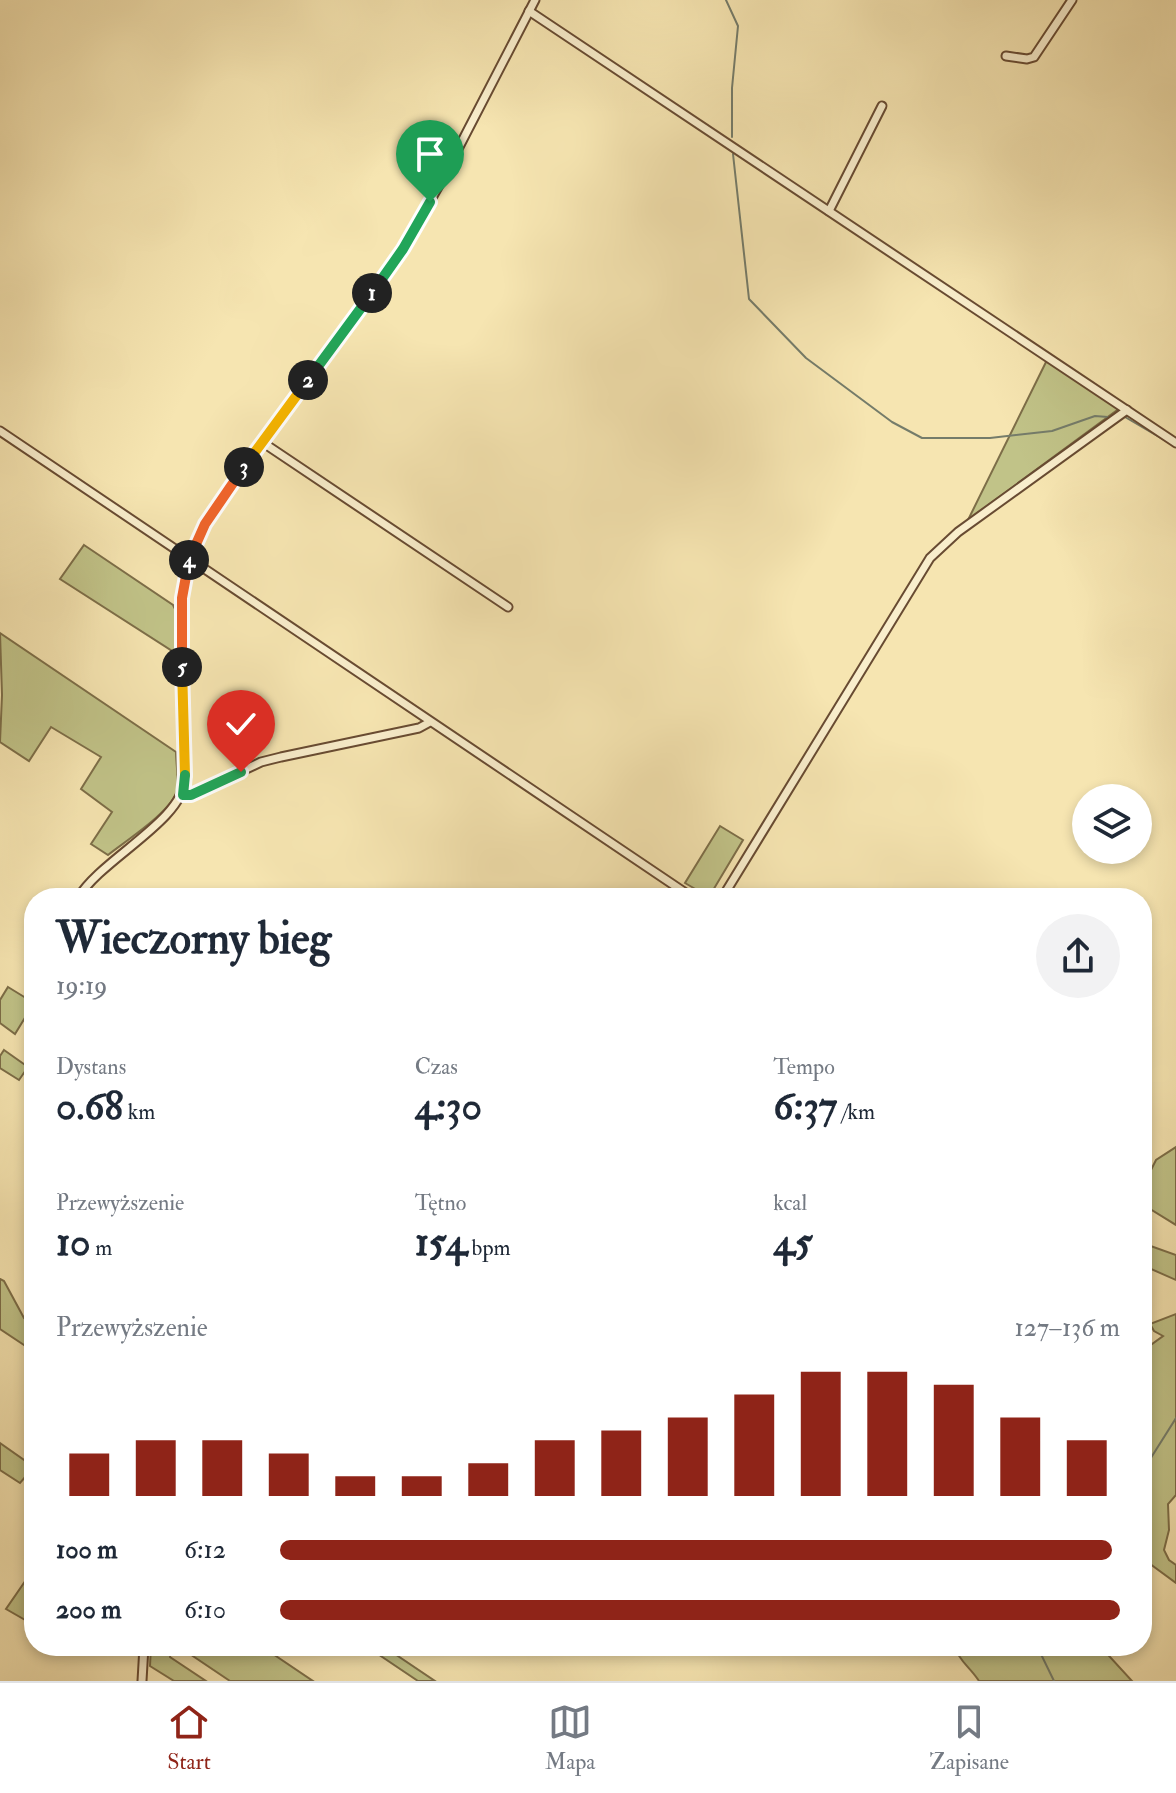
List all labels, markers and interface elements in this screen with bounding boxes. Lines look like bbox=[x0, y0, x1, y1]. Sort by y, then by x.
pin bbox=[396, 120, 464, 202]
icon: arrive bbox=[408, 132, 452, 176]
pin: 1 bbox=[352, 273, 392, 313]
text: 1 bbox=[368, 279, 376, 307]
pin: 2 bbox=[288, 360, 328, 400]
text: 2 bbox=[302, 366, 314, 394]
pin: 3 bbox=[224, 447, 264, 487]
text: 3 bbox=[240, 453, 248, 481]
pin: 4 bbox=[169, 540, 209, 580]
text: 4 bbox=[183, 546, 195, 574]
pin: 5 bbox=[162, 647, 202, 687]
text: 5 bbox=[177, 653, 187, 681]
pin bbox=[207, 690, 275, 772]
icon: check bbox=[219, 702, 263, 746]
map controls bbox=[1072, 784, 1152, 864]
button: layers bbox=[1072, 784, 1152, 864]
text: Wieczorny bieg bbox=[56, 912, 331, 967]
button: share bbox=[1036, 914, 1120, 998]
text: 19:19 bbox=[56, 970, 107, 1002]
text: Dystans bbox=[56, 1053, 126, 1081]
text: Czas bbox=[415, 1053, 458, 1081]
text: Tempo bbox=[773, 1053, 835, 1081]
text: 0.68 bbox=[56, 1081, 123, 1132]
text: 4:30 bbox=[415, 1081, 482, 1132]
text: 6:37 bbox=[773, 1081, 837, 1132]
text: km bbox=[123, 1098, 155, 1126]
text: /km bbox=[837, 1098, 875, 1126]
text: Przewyższenie bbox=[56, 1189, 184, 1217]
text: Tętno bbox=[415, 1189, 466, 1217]
text: kcal bbox=[773, 1189, 807, 1217]
text: 10 bbox=[56, 1217, 91, 1268]
text: 154 bbox=[415, 1217, 467, 1268]
text: 45 bbox=[773, 1217, 812, 1268]
text: m bbox=[91, 1234, 112, 1262]
text: bpm bbox=[467, 1234, 511, 1262]
text: Przewyższenie bbox=[56, 1312, 208, 1344]
text: 127–136 m bbox=[1015, 1312, 1120, 1344]
text: 100 m bbox=[56, 1534, 117, 1566]
text: 6:12 bbox=[184, 1534, 226, 1566]
text: 200 m bbox=[56, 1594, 121, 1626]
text: 6:10 bbox=[184, 1594, 226, 1626]
tab: Start bbox=[167, 1700, 211, 1776]
tab: Mapa bbox=[545, 1700, 595, 1776]
tab: Zapisane bbox=[929, 1700, 1009, 1776]

